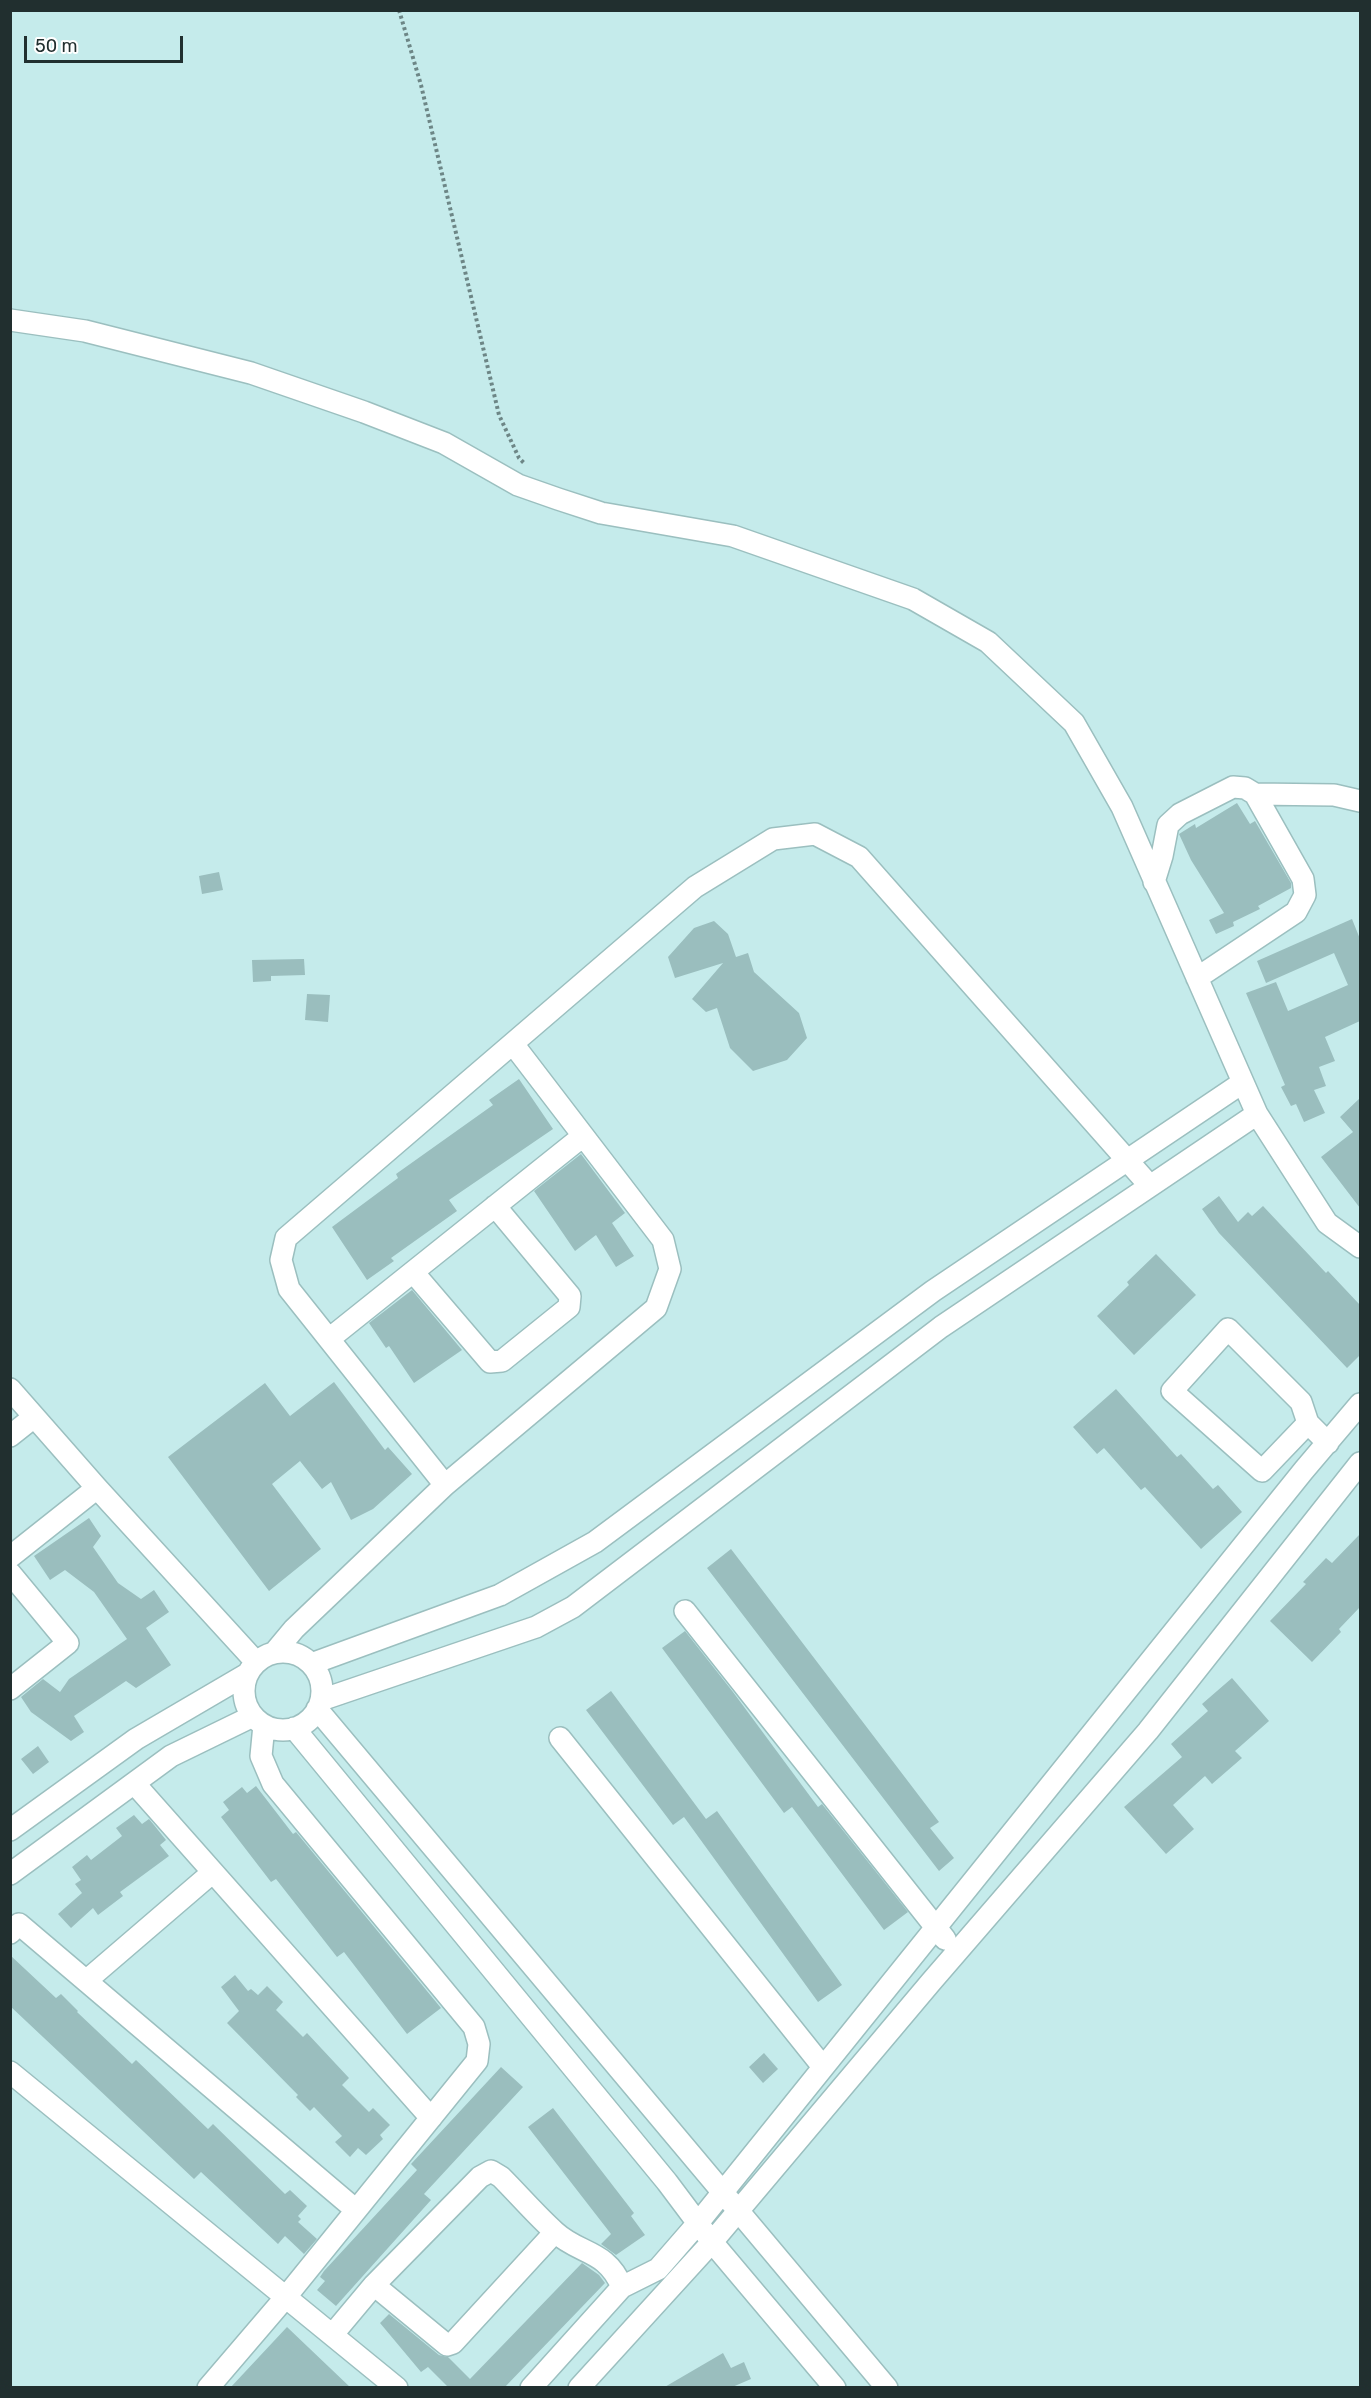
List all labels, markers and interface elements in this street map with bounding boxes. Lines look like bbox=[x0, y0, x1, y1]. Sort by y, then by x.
scale bar bbox=[27, 24, 186, 62]
text: 50 m bbox=[35, 35, 78, 57]

